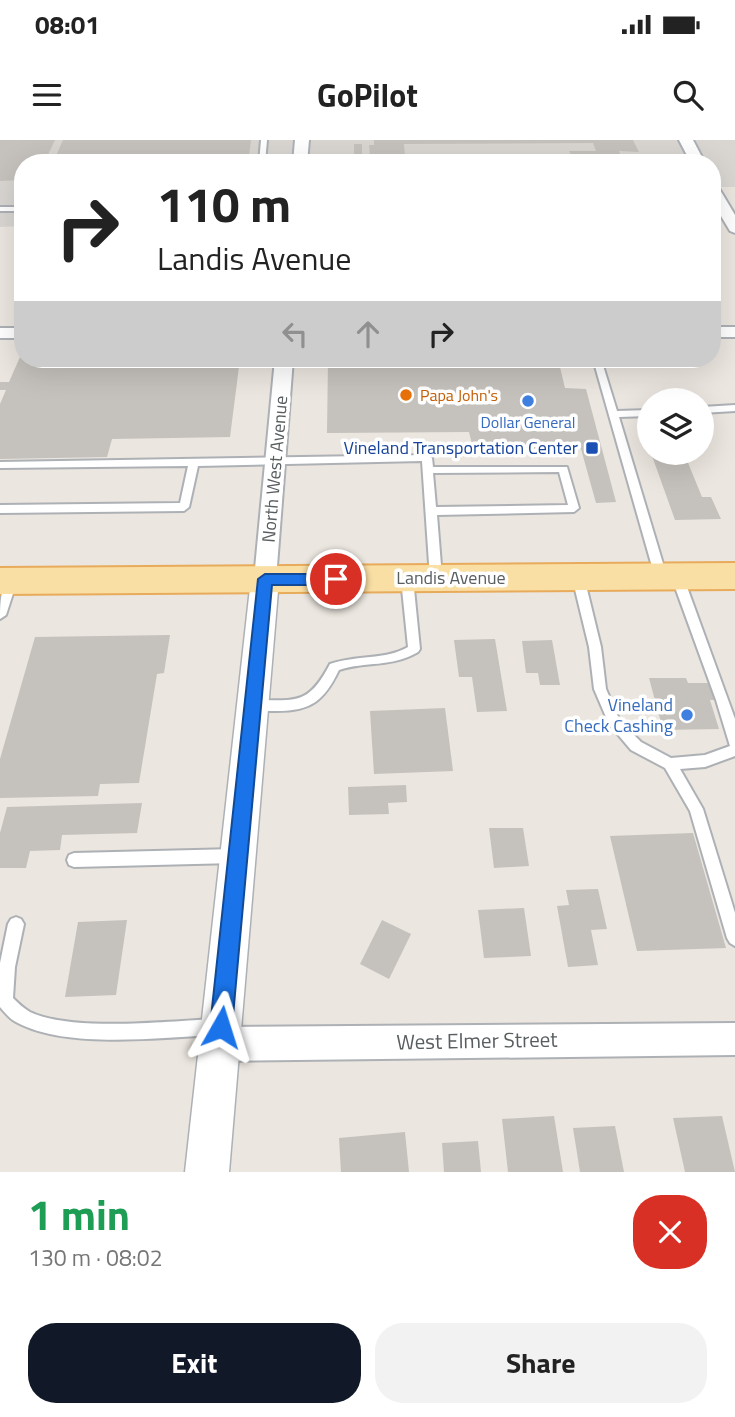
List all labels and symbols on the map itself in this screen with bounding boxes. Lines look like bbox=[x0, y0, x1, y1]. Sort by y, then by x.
place label: Papa John's bbox=[420, 383, 498, 407]
marker: Papa John's bbox=[398, 387, 414, 403]
marker: Dollar General bbox=[520, 393, 536, 409]
street label: North West Avenue bbox=[255, 394, 294, 544]
place label: Dollar General bbox=[480, 410, 576, 434]
place label: Vineland Transportation Center bbox=[343, 434, 578, 461]
marker: Vineland Transportation Center bbox=[584, 440, 600, 456]
pin bbox=[306, 549, 366, 609]
street label: Landis Avenue bbox=[396, 564, 506, 591]
place label: Vineland Check Cashing bbox=[564, 691, 673, 739]
marker: Vineland Check Cashing bbox=[679, 707, 695, 723]
position arrow bbox=[184, 990, 258, 1064]
street label: West Elmer Street bbox=[396, 1023, 558, 1057]

